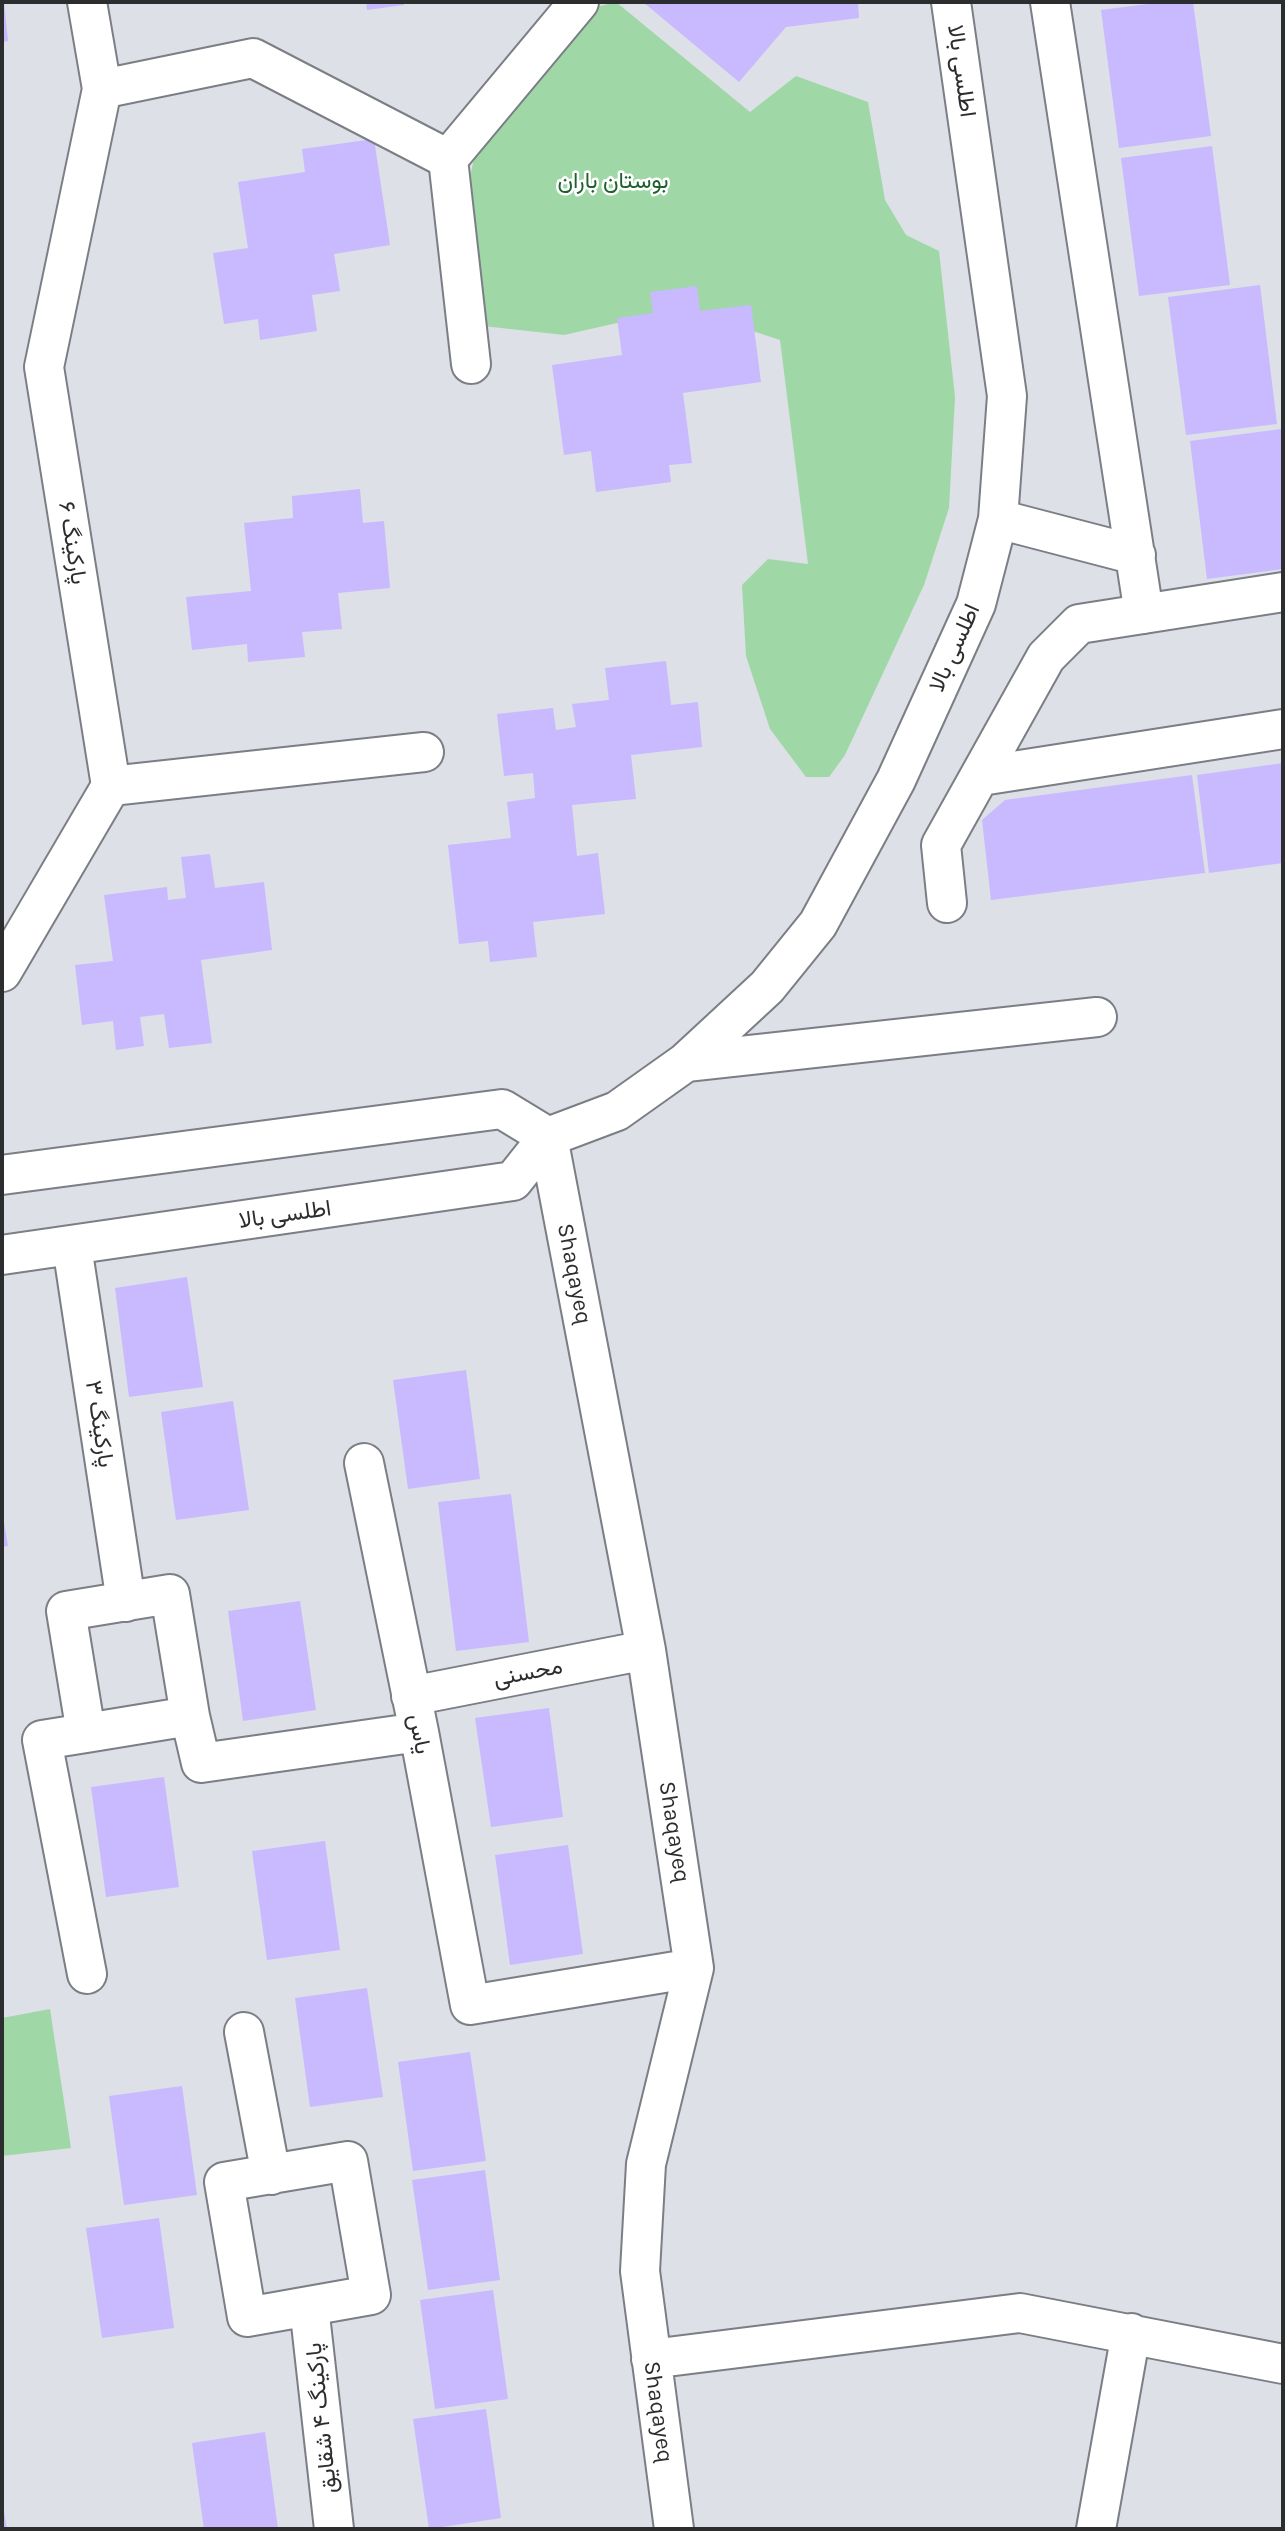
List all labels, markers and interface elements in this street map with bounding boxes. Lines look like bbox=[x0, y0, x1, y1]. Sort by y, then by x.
street label: اطلسی بالا bbox=[941, 23, 981, 119]
park label: بوستان باران bbox=[557, 167, 669, 195]
street label: پارکینگ ۶ bbox=[52, 500, 92, 586]
street label: اطلسی بالا bbox=[923, 600, 987, 696]
street label: اطلسی بالا bbox=[237, 1195, 333, 1235]
street label: Shaqayeq bbox=[551, 1221, 597, 1327]
street label: پارکینگ ۳ bbox=[79, 1379, 119, 1469]
street label: محسنی bbox=[491, 1653, 565, 1693]
street label: یاس bbox=[402, 1712, 436, 1756]
street label: Shaqayeq bbox=[652, 1779, 696, 1885]
street label: پارکینگ ۴ شقایق bbox=[300, 2341, 344, 2495]
street label: Shaqayeq bbox=[637, 2359, 679, 2465]

